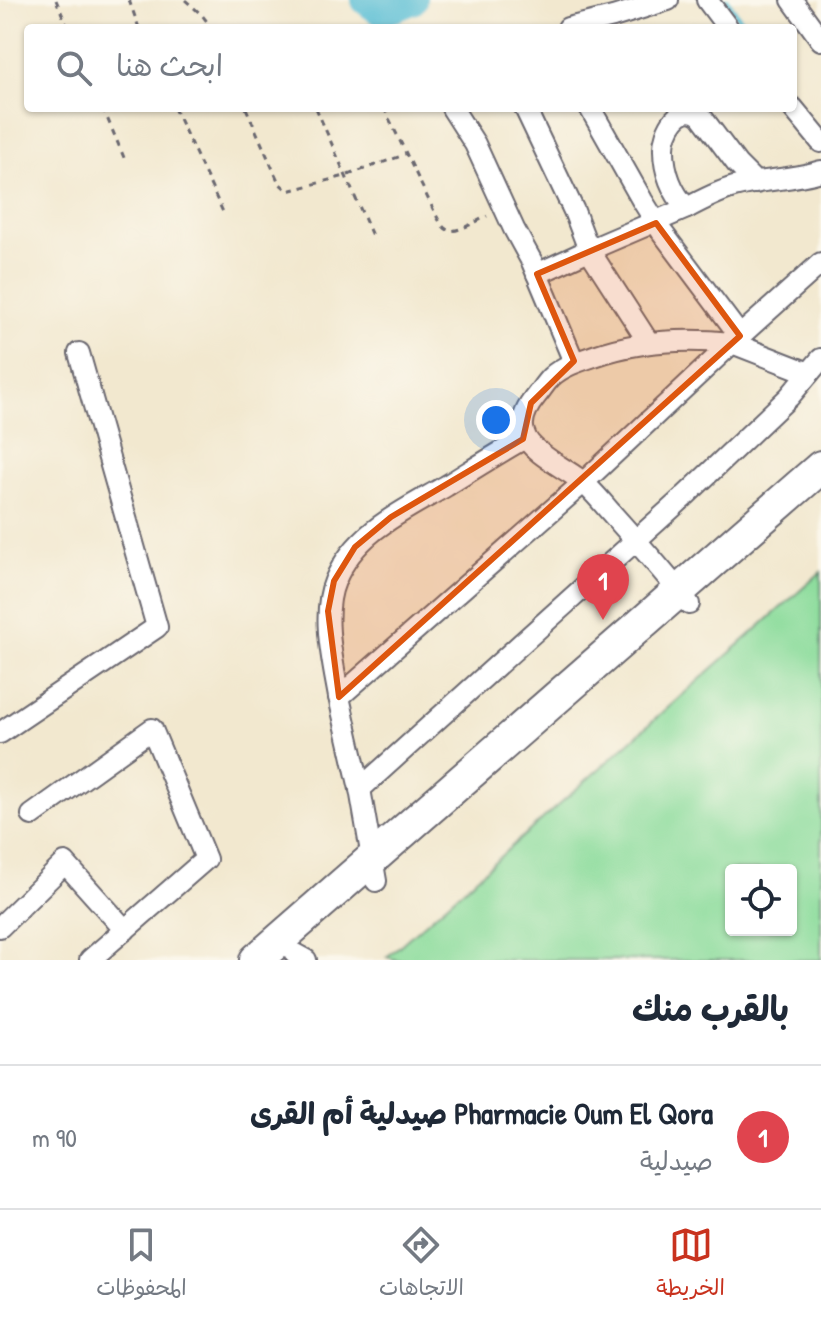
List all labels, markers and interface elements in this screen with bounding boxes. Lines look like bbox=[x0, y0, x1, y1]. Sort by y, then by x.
search box bbox=[24, 24, 797, 112]
text: ابحث هنا bbox=[116, 45, 223, 85]
icon: search bbox=[52, 46, 96, 90]
your location bbox=[476, 400, 516, 440]
pin: 1 bbox=[577, 554, 629, 620]
map controls bbox=[725, 864, 797, 936]
button: locate bbox=[725, 864, 797, 936]
text: بالقرب منك bbox=[632, 986, 789, 1032]
text: Pharmacie Oum El Qora صيدلية أم القرى bbox=[250, 1093, 713, 1133]
text: 90 m bbox=[32, 1120, 77, 1155]
text: 1 bbox=[758, 1120, 768, 1155]
text: صيدلية bbox=[640, 1143, 713, 1178]
tab: المحفوظات bbox=[96, 1223, 187, 1307]
tab: الاتجاهات bbox=[379, 1223, 464, 1307]
tab: الخريطة bbox=[656, 1223, 725, 1307]

